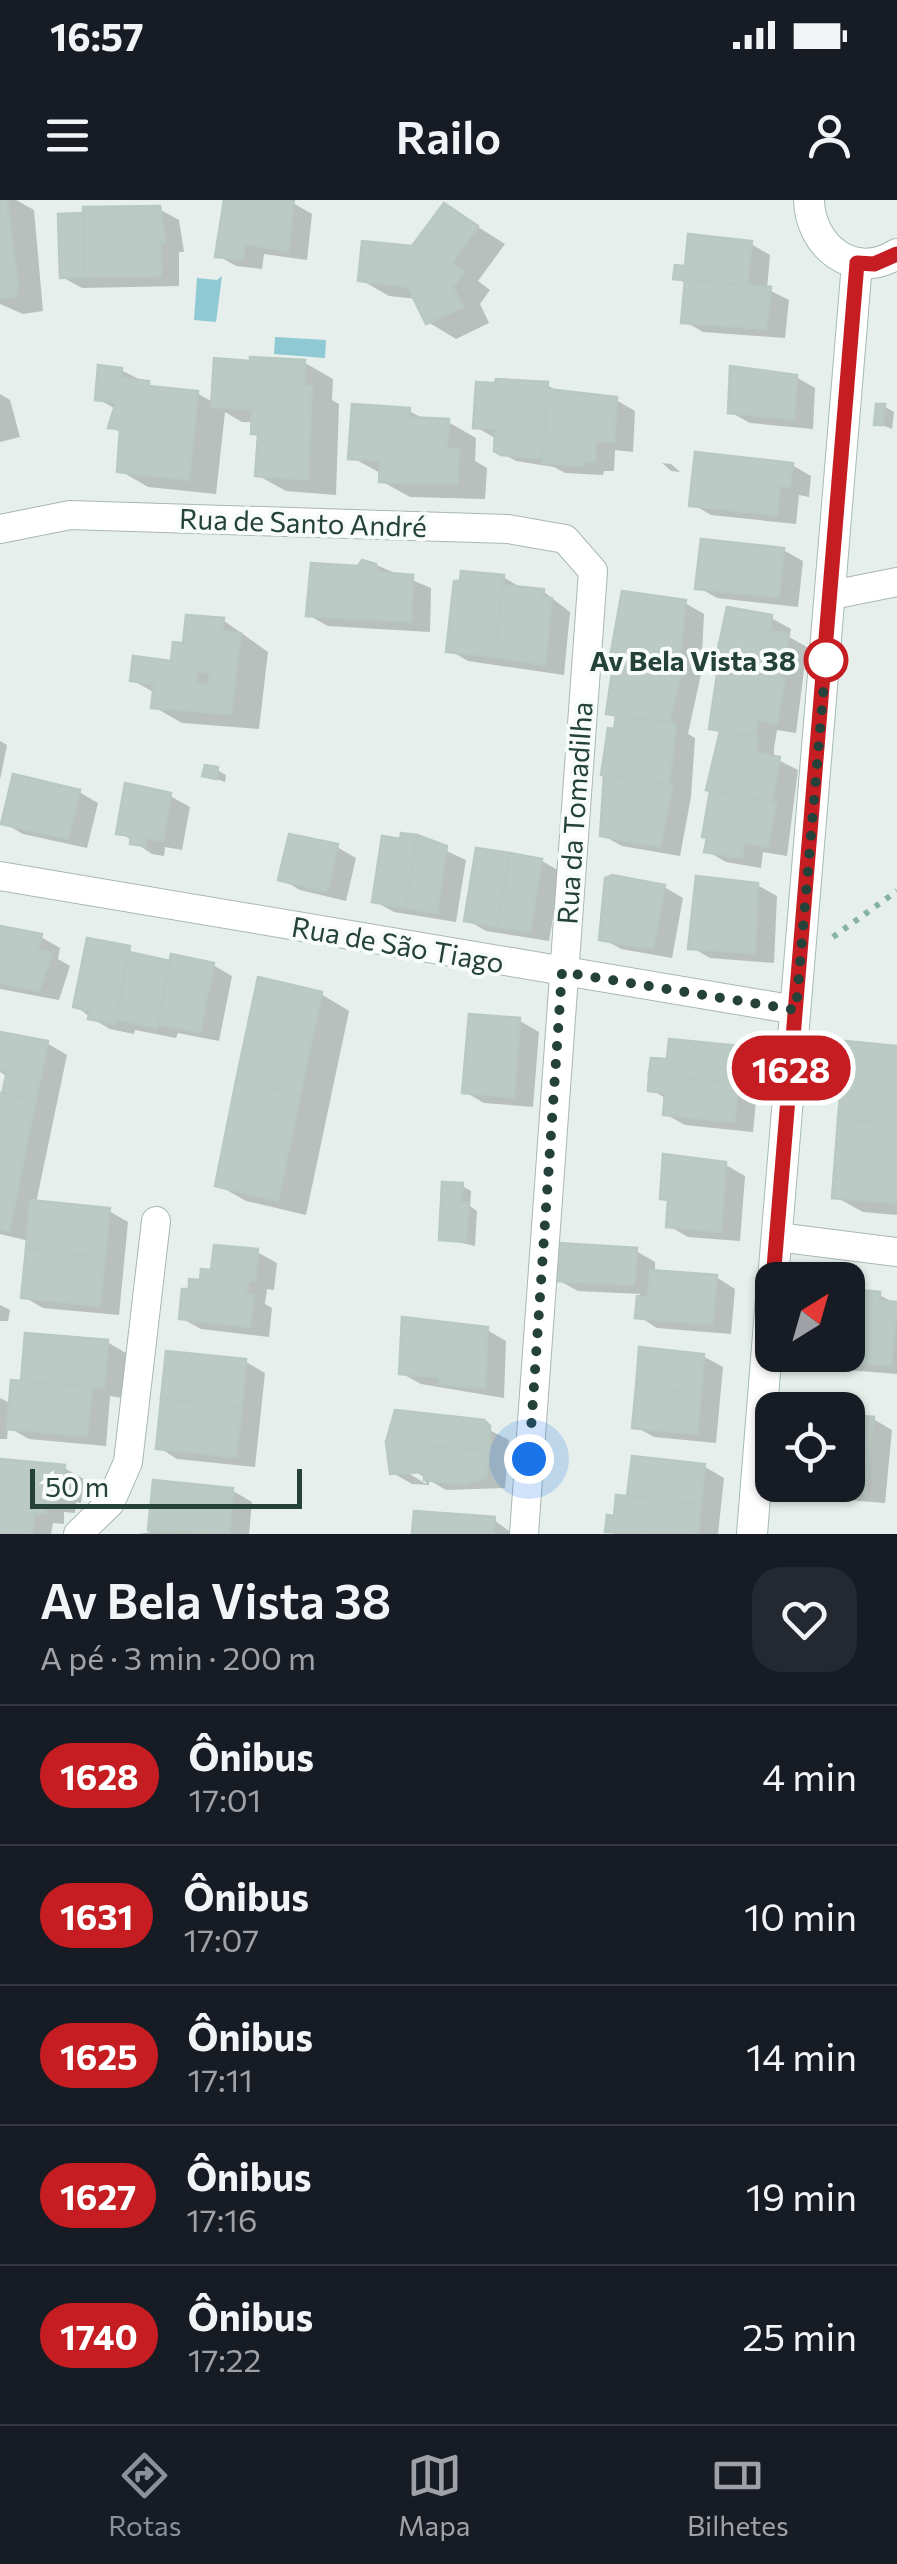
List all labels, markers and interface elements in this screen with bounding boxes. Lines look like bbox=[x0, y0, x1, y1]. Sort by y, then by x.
text: 16:57 bbox=[50, 12, 144, 59]
icon: menu bbox=[40, 108, 95, 163]
text: Railo bbox=[396, 108, 501, 163]
icon: person bbox=[802, 108, 857, 163]
street label: Rua de Santo André bbox=[178, 501, 428, 543]
marker: Av Bela Vista 38 bbox=[805, 639, 847, 681]
place label: Av Bela Vista 38 bbox=[590, 643, 796, 677]
street label: Rua da Tomadilha bbox=[549, 700, 599, 926]
street label: Rua de São Tiago bbox=[289, 909, 507, 979]
line badge: 1628 bbox=[721, 1036, 861, 1100]
text: 1628 bbox=[752, 1047, 830, 1090]
north arrow bbox=[755, 1262, 865, 1372]
map controls bbox=[755, 1262, 865, 1502]
button: locate bbox=[755, 1392, 865, 1502]
your location bbox=[504, 1434, 554, 1484]
scale bar bbox=[30, 1464, 302, 1508]
text: 50 m bbox=[45, 1469, 109, 1503]
button: heart bbox=[752, 1567, 857, 1672]
text: Av Bela Vista 38 bbox=[40, 1570, 391, 1629]
text: A pé · 3 min · 200 m bbox=[40, 1637, 316, 1677]
text: Ônibus bbox=[189, 1732, 314, 1779]
text: 4 min bbox=[762, 1752, 857, 1799]
text: 1628 bbox=[60, 1754, 139, 1797]
text: 17:01 bbox=[189, 1779, 261, 1819]
text: Ônibus bbox=[183, 1872, 309, 1919]
text: 10 min bbox=[744, 1892, 857, 1939]
text: 1631 bbox=[60, 1894, 133, 1937]
text: 17:07 bbox=[183, 1919, 259, 1959]
text: Ônibus bbox=[188, 2012, 313, 2059]
text: 14 min bbox=[746, 2032, 857, 2079]
text: 1625 bbox=[60, 2034, 138, 2077]
text: 17:11 bbox=[188, 2059, 253, 2099]
text: Ônibus bbox=[186, 2152, 312, 2199]
text: 19 min bbox=[746, 2172, 857, 2219]
text: 1627 bbox=[60, 2174, 136, 2217]
text: 17:16 bbox=[186, 2199, 257, 2239]
text: Ônibus bbox=[188, 2292, 313, 2339]
text: 25 min bbox=[742, 2312, 857, 2359]
text: 1740 bbox=[60, 2314, 138, 2357]
text: 17:22 bbox=[188, 2339, 261, 2379]
tab: Rotas bbox=[108, 2448, 182, 2542]
tab: Mapa bbox=[398, 2448, 470, 2542]
tab: Bilhetes bbox=[687, 2448, 789, 2542]

